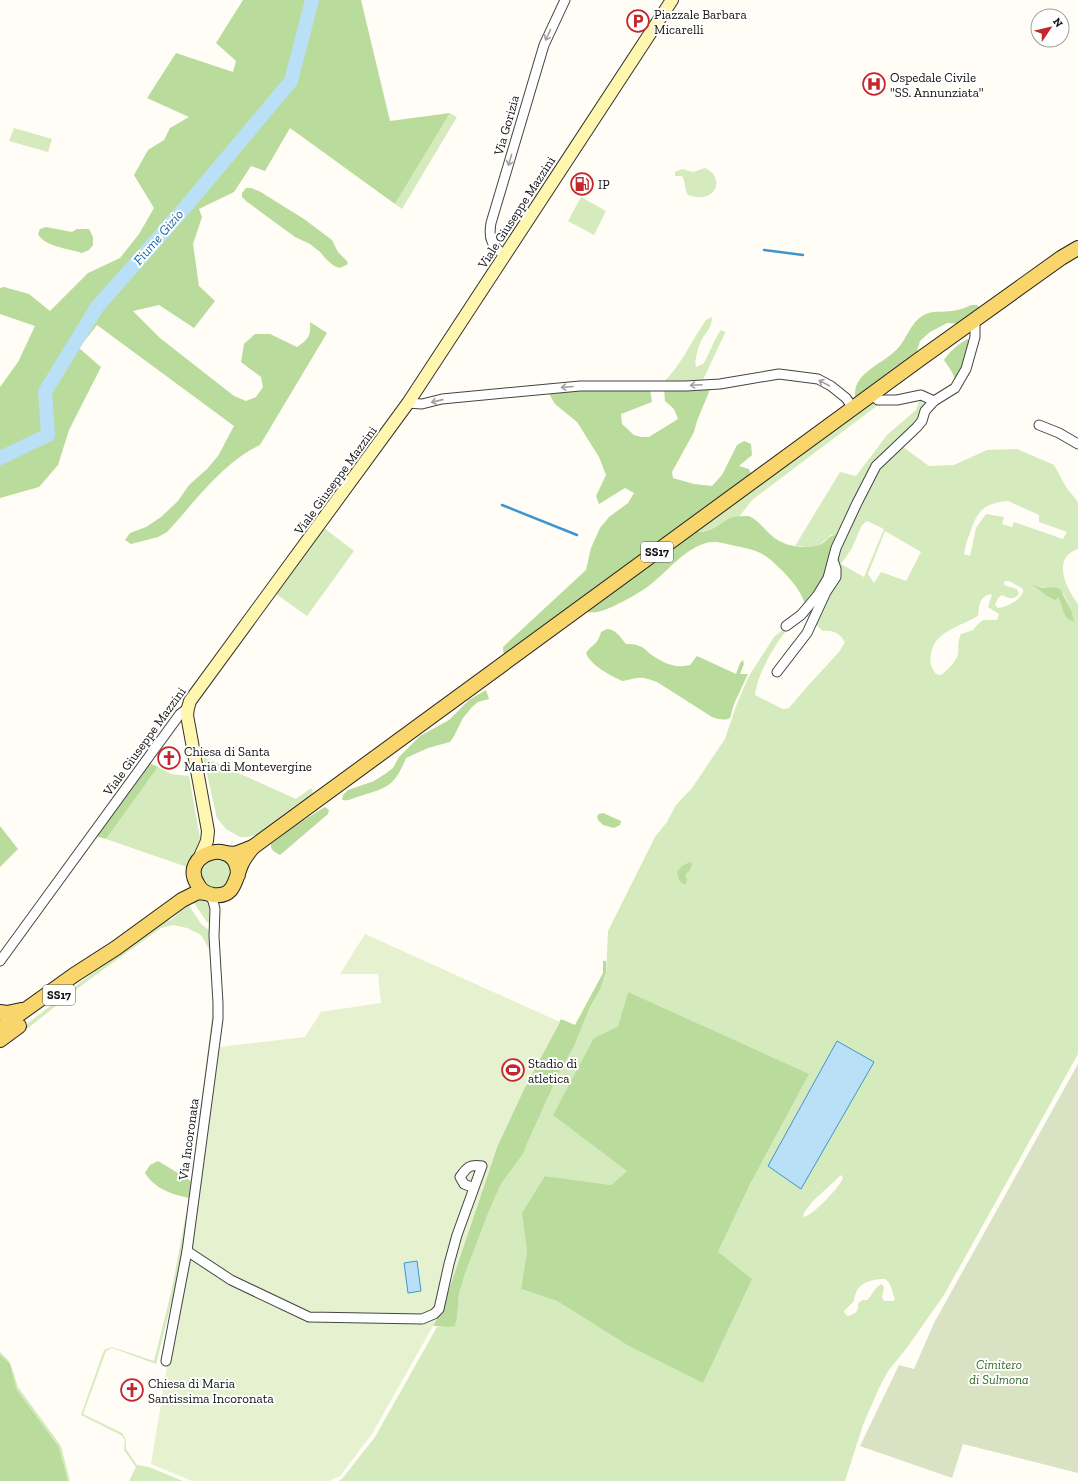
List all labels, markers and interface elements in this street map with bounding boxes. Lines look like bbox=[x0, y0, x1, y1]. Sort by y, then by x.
place label: Piazzale Barbara Micarelli bbox=[654, 7, 748, 37]
parking icon: Piazzale Barbara Micarelli bbox=[625, 8, 651, 34]
north arrow bbox=[1030, 8, 1070, 48]
text: N bbox=[1050, 15, 1066, 30]
one-way arrow bbox=[544, 29, 551, 41]
place label: Ospedale Civile "SS. Annunziata" bbox=[890, 70, 984, 100]
hospital icon: Ospedale Civile "SS. Annunziata" bbox=[861, 71, 887, 97]
street label: Via Gorizia bbox=[490, 93, 522, 158]
street label: Viale Giuseppe Mazzini bbox=[474, 153, 558, 272]
one-way arrow bbox=[506, 153, 513, 166]
fuel station icon: IP bbox=[569, 171, 595, 197]
place label: IP bbox=[598, 177, 610, 192]
water label: Fiume Gizio bbox=[130, 206, 187, 269]
one-way arrow bbox=[818, 378, 830, 386]
one-way arrow bbox=[690, 382, 703, 389]
one-way arrow bbox=[560, 383, 573, 391]
one-way arrow bbox=[431, 397, 444, 405]
street label: Viale Giuseppe Mazzini bbox=[291, 423, 380, 538]
road number: SS17 bbox=[641, 542, 673, 562]
street label: Viale Giuseppe Mazzini bbox=[100, 684, 189, 799]
place label: Chiesa di Santa Maria di Montevergine bbox=[184, 744, 312, 774]
church icon: Chiesa di Santa Maria di Montevergine bbox=[156, 745, 182, 771]
road number: SS17 bbox=[43, 985, 75, 1005]
place label: Stadio di atletica bbox=[528, 1056, 578, 1086]
sports icon: Stadio di atletica bbox=[500, 1057, 526, 1083]
street label: Via Incoronata bbox=[175, 1097, 202, 1182]
park label: Cimitero di Sulmona bbox=[969, 1357, 1029, 1387]
place label: Chiesa di Maria Santissima Incoronata bbox=[148, 1376, 275, 1406]
church icon: Chiesa di Maria Santissima Incoronata bbox=[119, 1377, 145, 1403]

